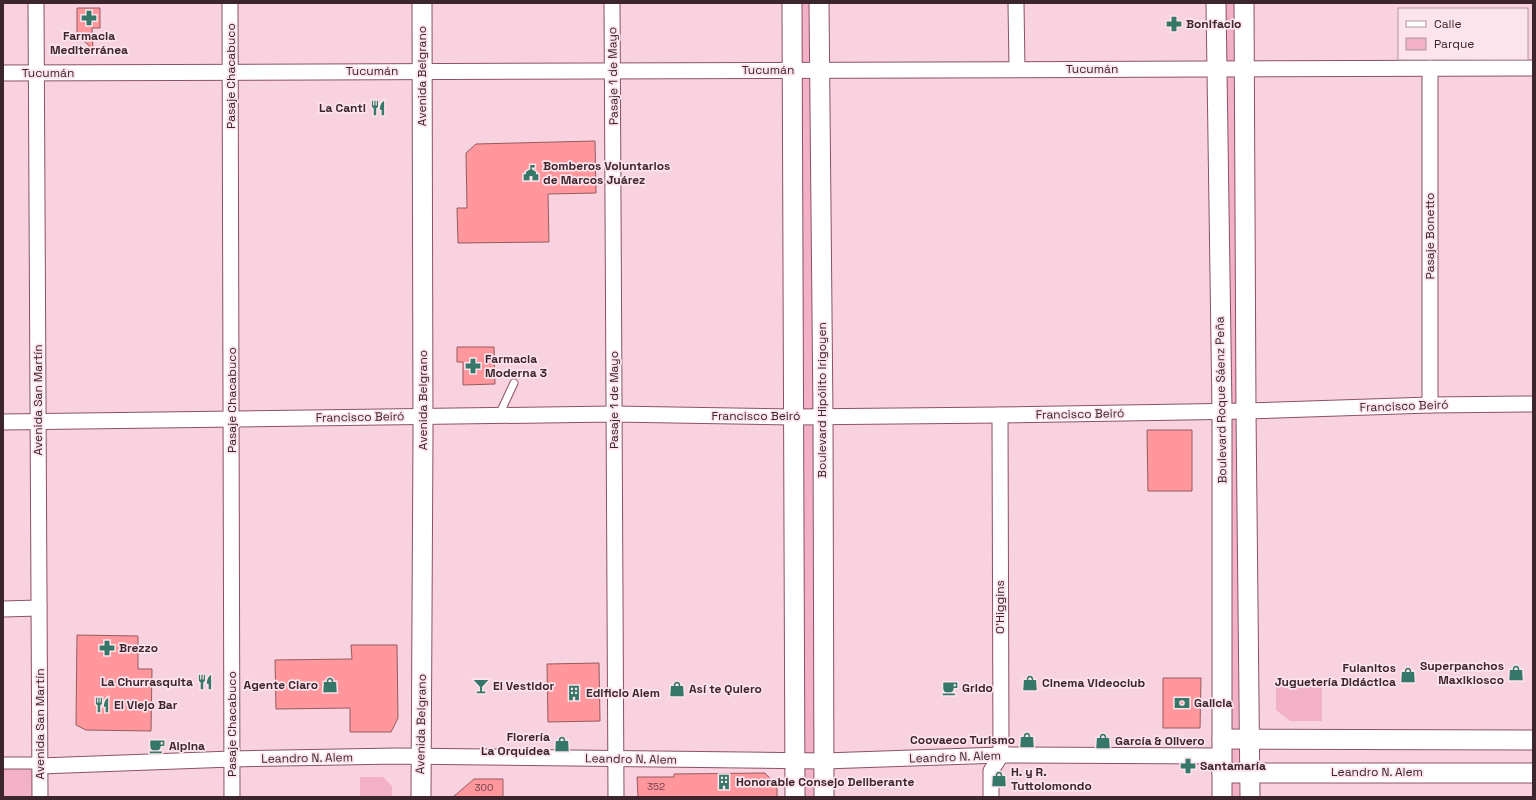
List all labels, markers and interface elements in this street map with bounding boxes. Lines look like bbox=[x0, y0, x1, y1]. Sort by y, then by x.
legend bbox=[1398, 8, 1528, 60]
pharmacy icon: Farmacia Mediterránea bbox=[80, 9, 98, 27]
pharmacy icon: Bonifacio bbox=[1165, 15, 1183, 33]
place label: Bonifacio bbox=[1186, 16, 1241, 32]
text: Calle bbox=[1434, 16, 1462, 32]
street label: Pasaje Chacabuco bbox=[223, 23, 239, 129]
street label: Avenida Belgrano bbox=[414, 26, 430, 126]
street label: Pasaje 1 de Mayo bbox=[604, 27, 622, 125]
place label: Farmacia Mediterránea bbox=[50, 28, 128, 58]
text: Parque bbox=[1434, 36, 1474, 52]
street label: Tucumán bbox=[1066, 61, 1118, 77]
street label: Tucumán bbox=[742, 62, 794, 78]
street label: Tucumán bbox=[346, 63, 398, 79]
street label: Tucumán bbox=[22, 65, 74, 81]
restaurant icon: La Canti bbox=[369, 99, 387, 117]
place label: La Canti bbox=[319, 100, 366, 116]
place label: Bomberos Voluntarios de Marcos Juárez bbox=[543, 158, 670, 188]
public building icon: Bomberos Voluntarios de Marcos Juárez bbox=[522, 164, 540, 182]
street label: Pasaje Bonetto bbox=[1422, 193, 1438, 279]
street label: Boulevard Roque Sáenz Peña bbox=[1212, 316, 1230, 484]
street label: Boulevard Hipólito Irigoyen bbox=[814, 322, 830, 478]
street label: Avenida San Martín bbox=[30, 345, 46, 456]
street label: Pasaje Chacabuco bbox=[224, 347, 240, 453]
street label: Avenida Belgrano bbox=[415, 350, 431, 450]
place label: Farmacia Moderna 3 bbox=[485, 351, 547, 381]
street label: Pasaje 1 de Mayo bbox=[606, 351, 622, 449]
pharmacy icon: Farmacia Moderna 3 bbox=[464, 357, 482, 375]
street label: Francisco Beiró bbox=[1359, 396, 1449, 416]
street label: Francisco Beiró bbox=[1035, 405, 1125, 423]
street label: Francisco Beiró bbox=[315, 408, 405, 426]
street label: Francisco Beiró bbox=[712, 408, 800, 424]
street label: O'Higgins bbox=[992, 580, 1008, 634]
pharmacy icon: Brezzo bbox=[98, 639, 116, 657]
place label: Brezzo bbox=[119, 640, 158, 656]
place label: Superpanchos Maxikiosco bbox=[1420, 658, 1504, 688]
place label: Fulanitos Juguetería Didáctica bbox=[1275, 660, 1396, 690]
shop icon: Superpanchos Maxikiosco bbox=[1507, 664, 1525, 682]
shop icon: Fulanitos Juguetería Didáctica bbox=[1399, 666, 1417, 684]
street label: Avenida San Martín bbox=[32, 669, 48, 780]
street label: Pasaje Chacabuco bbox=[224, 671, 240, 777]
restaurant icon: La Churrasquita bbox=[196, 673, 214, 691]
place label: La Churrasquita bbox=[101, 674, 193, 690]
street label: Avenida Belgrano bbox=[412, 674, 430, 774]
shop icon: Cinema Videoclub bbox=[1021, 674, 1039, 692]
place label: Cinema Videoclub bbox=[1042, 675, 1145, 691]
shop icon: Agente Claro bbox=[321, 676, 339, 694]
place label: Agente Claro bbox=[244, 677, 318, 693]
bar icon: El Vestidor bbox=[472, 677, 490, 695]
place label: El Vestidor bbox=[493, 678, 555, 694]
cafe icon: Grido bbox=[941, 679, 959, 697]
shop icon: Así te Quiero bbox=[668, 680, 686, 698]
place label: Grido bbox=[962, 680, 993, 696]
place label: Así te Quiero bbox=[689, 681, 762, 697]
building icon: Edificio Alem bbox=[565, 684, 583, 702]
place label: Edificio Alem bbox=[586, 685, 660, 701]
bank icon: Galicia bbox=[1173, 694, 1191, 712]
place label: Galicia bbox=[1194, 695, 1232, 711]
restaurant icon: El Viejo Bar bbox=[93, 696, 111, 714]
place label: El Viejo Bar bbox=[114, 697, 178, 713]
place label: Florería La Orquídea bbox=[481, 729, 550, 759]
shop icon: Coovaeco Turismo bbox=[1018, 731, 1036, 749]
place label: Coovaeco Turismo bbox=[910, 732, 1015, 748]
shop icon: García & Olivero bbox=[1094, 732, 1112, 750]
place label: García & Olivero bbox=[1115, 733, 1204, 749]
shop icon: Florería La Orquídea bbox=[553, 735, 571, 753]
cafe icon: Alpina bbox=[148, 737, 166, 755]
place label: Alpina bbox=[169, 738, 205, 754]
street label: Leandro N. Alem bbox=[909, 747, 1001, 767]
street label: Leandro N. Alem bbox=[261, 749, 353, 767]
street label: Leandro N. Alem bbox=[585, 750, 677, 768]
pharmacy icon: Santamaría bbox=[1179, 757, 1197, 775]
place label: Santamaría bbox=[1200, 758, 1266, 774]
place label: H. y R. Tuttolomondo bbox=[1011, 764, 1092, 794]
street label: Leandro N. Alem bbox=[1331, 764, 1423, 780]
shop icon: H. y R. Tuttolomondo bbox=[990, 770, 1008, 788]
building icon: Honorable Consejo Deliberante bbox=[715, 773, 733, 791]
place label: Honorable Consejo Deliberante bbox=[736, 774, 915, 790]
house number: 352 bbox=[647, 780, 665, 793]
house number: 300 bbox=[475, 781, 493, 794]

